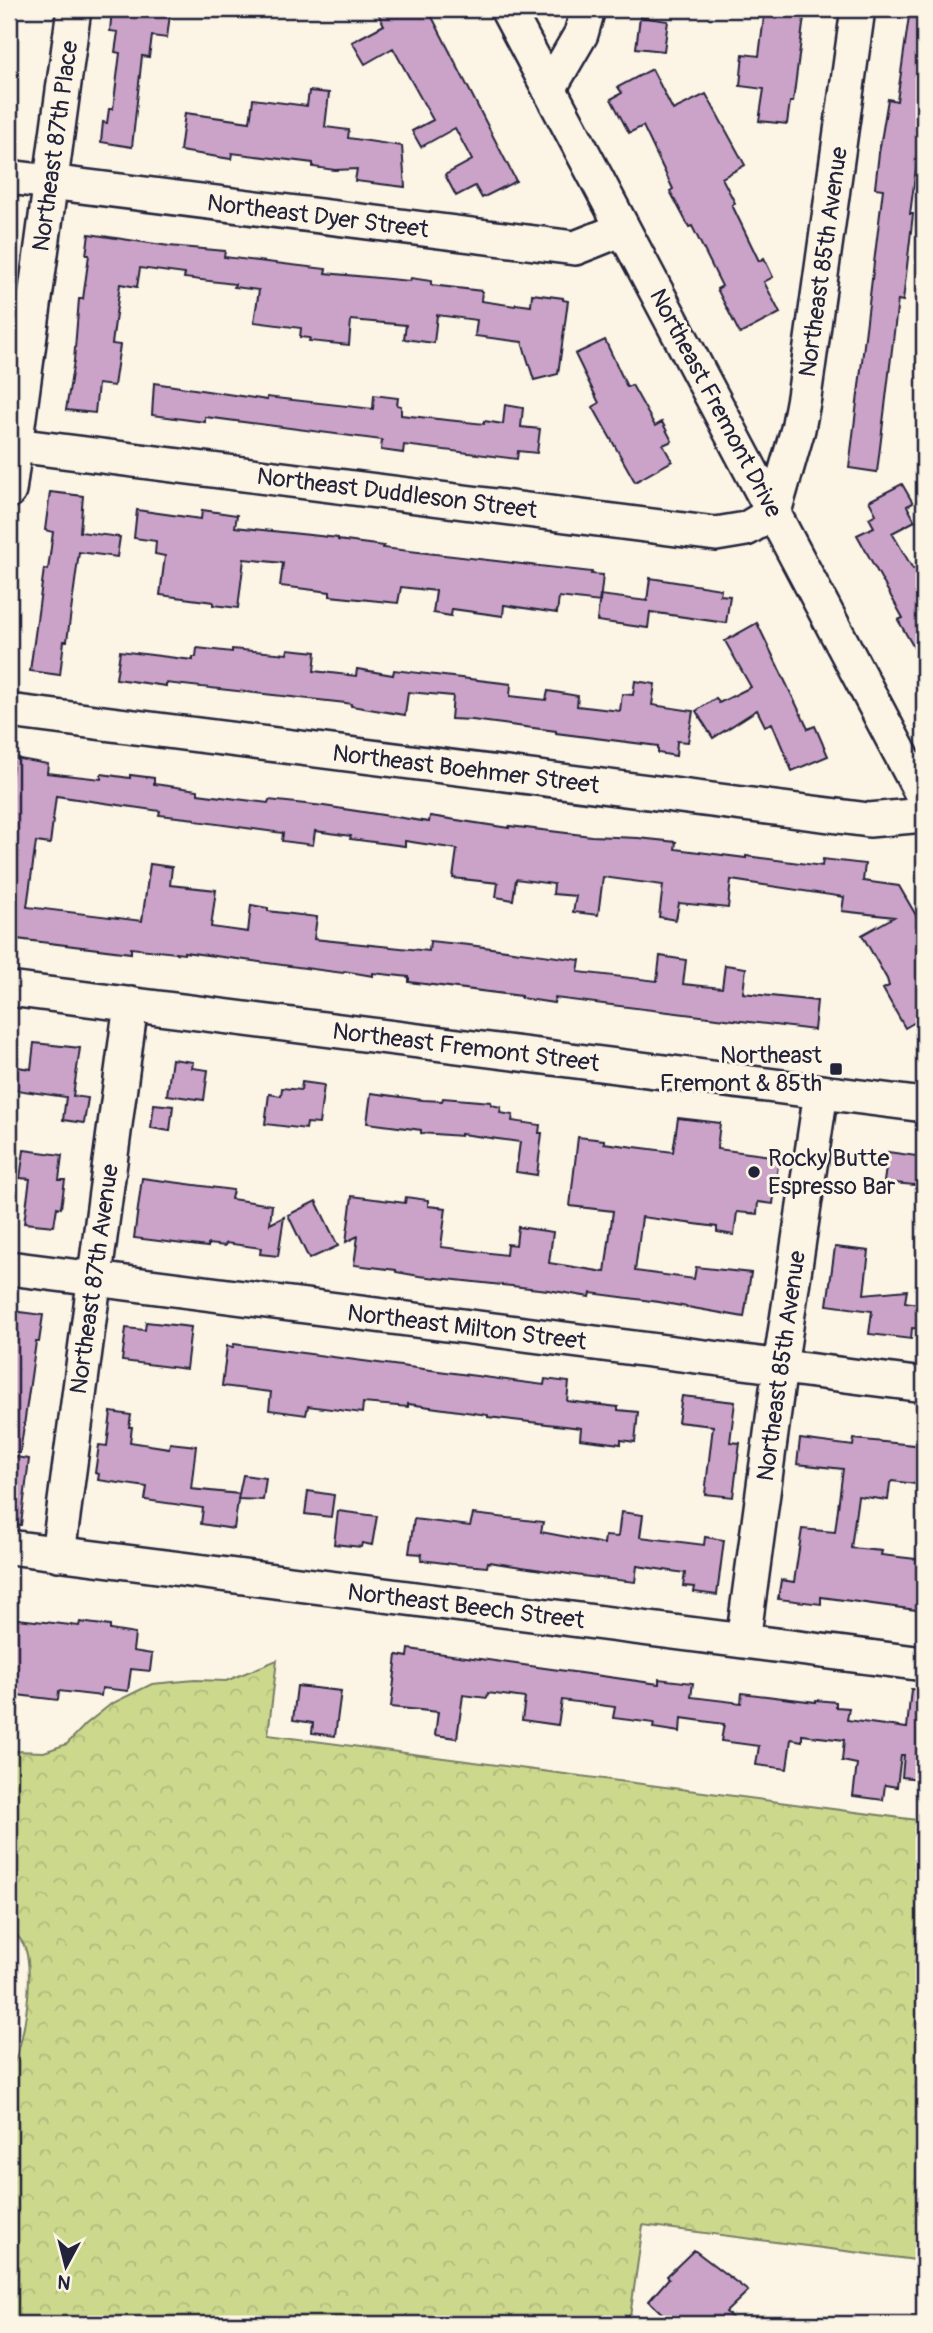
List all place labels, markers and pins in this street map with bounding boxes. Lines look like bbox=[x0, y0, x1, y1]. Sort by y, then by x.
place label: Northeast Fremont & 85th bbox=[659, 1041, 822, 1098]
marker: Northeast Fremont & 85th bbox=[828, 1061, 844, 1077]
place label: Rocky Butte Espresso Bar bbox=[768, 1144, 896, 1201]
marker: Rocky Butte Espresso Bar bbox=[746, 1164, 762, 1180]

